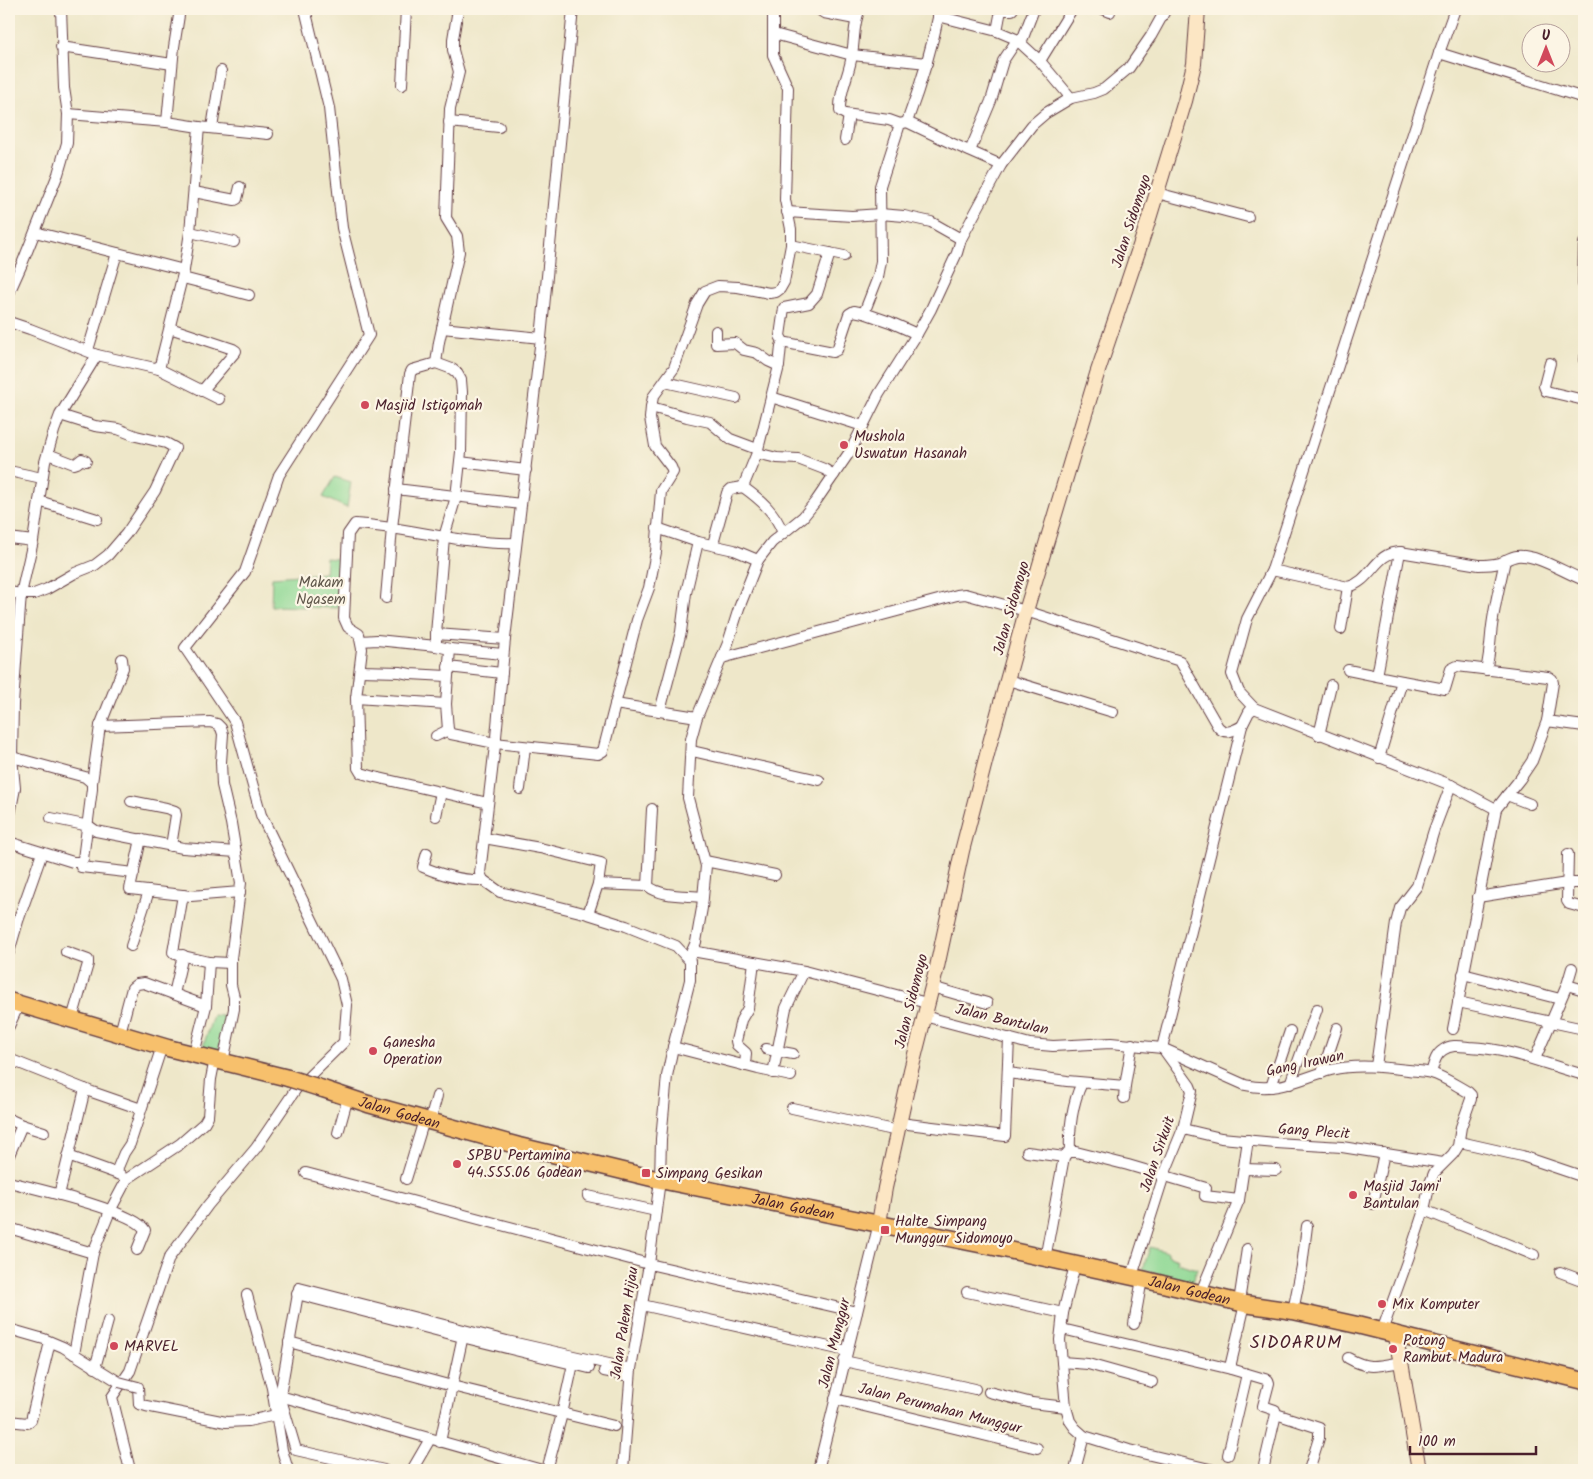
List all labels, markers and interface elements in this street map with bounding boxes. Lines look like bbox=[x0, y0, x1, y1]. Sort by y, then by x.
north arrow bbox=[1520, 22, 1570, 72]
text: U bbox=[1542, 25, 1551, 47]
street label: Jalan Sidomoyo bbox=[1106, 171, 1158, 271]
place label: Masjid Istiqomah bbox=[375, 394, 482, 418]
marker: Masjid Istiqomah bbox=[359, 399, 371, 411]
place label: Mushola Uswatun Hasanah bbox=[854, 425, 967, 466]
marker: Mushola Uswatun Hasanah bbox=[838, 439, 850, 451]
street label: Jalan Sidomoyo bbox=[987, 558, 1037, 658]
park label: Makam Ngasem bbox=[296, 571, 346, 612]
street label: Jalan Sidomoyo bbox=[889, 951, 935, 1051]
street label: Jalan Bantulan bbox=[953, 998, 1051, 1042]
place label: Ganesha Operation bbox=[383, 1031, 442, 1072]
street label: Gang Irawan bbox=[1264, 1044, 1346, 1084]
marker: Ganesha Operation bbox=[367, 1045, 379, 1057]
street label: Jalan Godean bbox=[355, 1091, 443, 1137]
street label: Jalan Sirkuit bbox=[1134, 1113, 1182, 1196]
street label: Gang Plecit bbox=[1277, 1118, 1351, 1146]
place label: SPBU Pertamina 44.555.06 Godean bbox=[467, 1144, 582, 1185]
marker: SPBU Pertamina 44.555.06 Godean bbox=[451, 1158, 463, 1170]
place label: Simpang Gesikan bbox=[656, 1162, 763, 1186]
marker: Simpang Gesikan bbox=[640, 1167, 652, 1179]
place label: Masjid Jami' Bantulan bbox=[1363, 1175, 1442, 1216]
street label: Jalan Godean bbox=[749, 1188, 837, 1228]
marker: Masjid Jami' Bantulan bbox=[1347, 1189, 1359, 1201]
place label: Halte Simpang Munggur Sidomoyo bbox=[895, 1210, 1013, 1251]
marker: Halte Simpang Munggur Sidomoyo bbox=[879, 1224, 891, 1236]
street label: Jalan Palem Hijau bbox=[604, 1265, 646, 1381]
street label: Jalan Godean bbox=[1145, 1270, 1233, 1313]
place label: Mix Komputer bbox=[1392, 1293, 1480, 1317]
street label: Jalan Munggur bbox=[812, 1295, 858, 1391]
marker: Mix Komputer bbox=[1376, 1298, 1388, 1310]
district label: SIDOARUM bbox=[1250, 1329, 1342, 1358]
place label: Potong Rambut Madura bbox=[1403, 1329, 1503, 1370]
place label: MARVEL bbox=[124, 1335, 179, 1359]
marker: MARVEL bbox=[108, 1340, 120, 1352]
marker: Potong Rambut Madura bbox=[1387, 1343, 1399, 1355]
street label: Jalan Perumahan Munggur bbox=[856, 1377, 1025, 1441]
scale bar bbox=[1410, 1424, 1537, 1456]
text: 100 m bbox=[1418, 1430, 1456, 1454]

